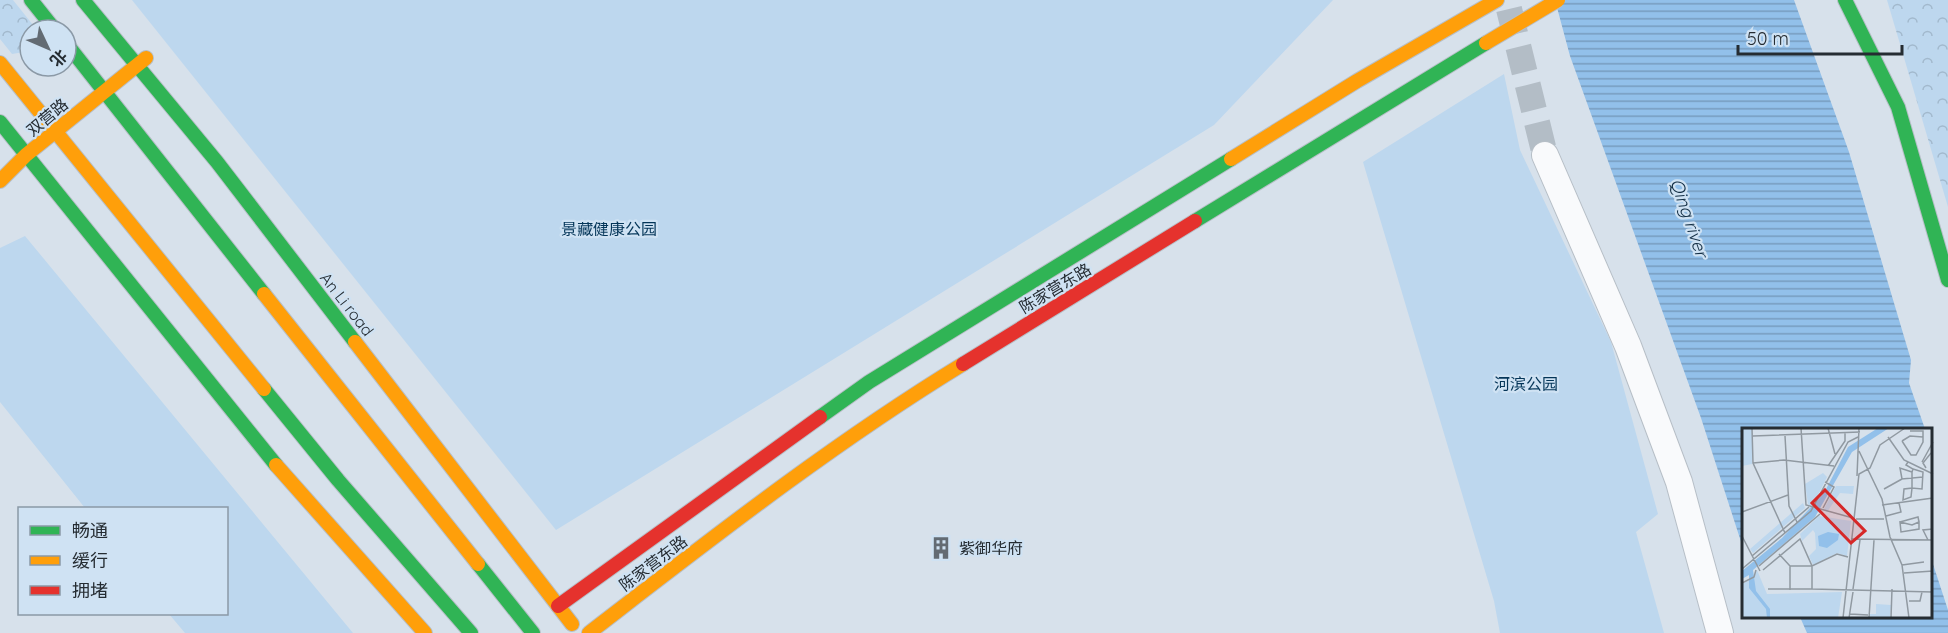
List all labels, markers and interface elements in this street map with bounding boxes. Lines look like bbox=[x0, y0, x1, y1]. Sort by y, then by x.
north arrow bbox=[18, 18, 78, 78]
scale bar bbox=[1738, 18, 1902, 56]
text: 50 m bbox=[1747, 27, 1789, 50]
text: 北 bbox=[46, 46, 72, 71]
street label: 双营路 bbox=[22, 94, 72, 140]
water label: Qing river bbox=[1665, 175, 1714, 262]
park label: 景藏健康公园 bbox=[561, 219, 657, 239]
street label: 陈家营东路 bbox=[1016, 259, 1094, 317]
street label: An Li road bbox=[316, 268, 378, 340]
park label: 河滨公园 bbox=[1494, 374, 1558, 394]
inset map bbox=[1742, 428, 1933, 618]
legend bbox=[18, 507, 228, 615]
text: 畅通 bbox=[72, 519, 108, 542]
street label: 陈家营东路 bbox=[615, 531, 691, 595]
building icon: 紫御华府 bbox=[928, 535, 954, 561]
place label: 紫御华府 bbox=[959, 538, 1023, 558]
text: 缓行 bbox=[72, 549, 108, 572]
text: 拥堵 bbox=[72, 579, 108, 602]

